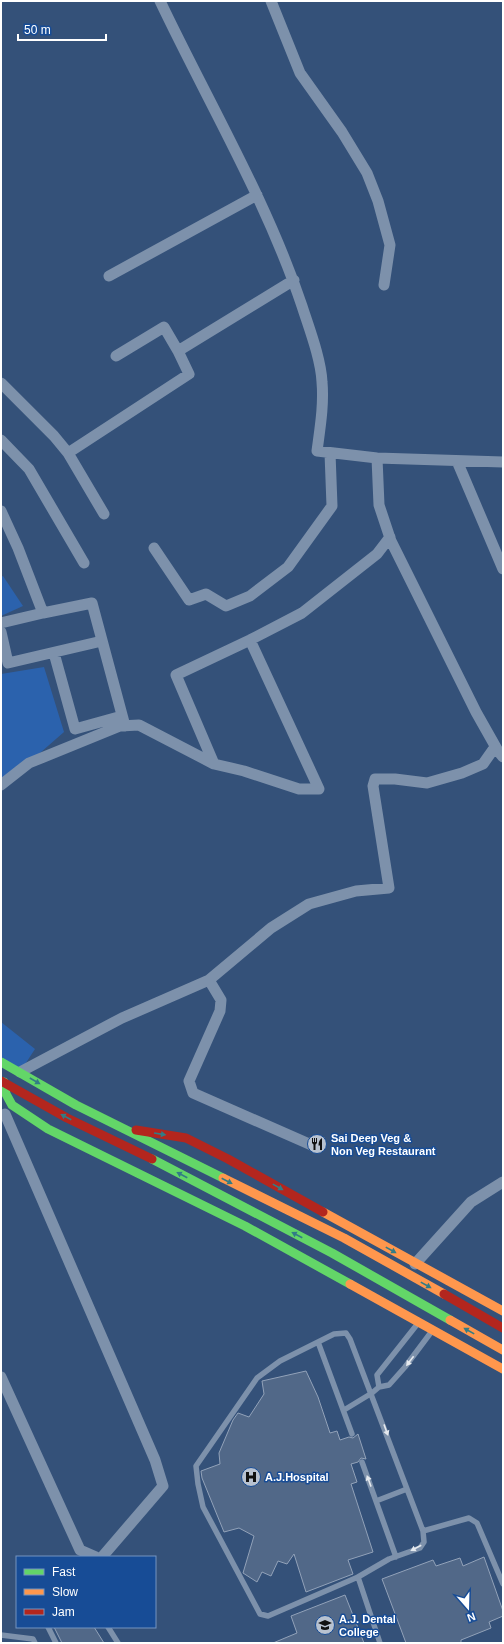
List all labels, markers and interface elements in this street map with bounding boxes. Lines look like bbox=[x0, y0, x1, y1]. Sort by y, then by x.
scale bar bbox=[18, 16, 106, 42]
text: 50 m bbox=[24, 23, 51, 37]
one-way arrow bbox=[29, 1078, 41, 1085]
one-way arrow bbox=[60, 1114, 72, 1120]
one-way arrow bbox=[154, 1131, 166, 1137]
place label: Sai Deep Veg & Non Veg Restaurant bbox=[331, 1132, 436, 1157]
restaurant icon: Sai Deep Veg & Non Veg Restaurant bbox=[306, 1133, 328, 1155]
one-way arrow bbox=[176, 1172, 188, 1178]
one-way arrow bbox=[221, 1177, 233, 1184]
one-way arrow bbox=[272, 1183, 283, 1190]
one-way arrow bbox=[291, 1232, 303, 1239]
one-way arrow bbox=[385, 1247, 397, 1254]
one-way arrow bbox=[421, 1282, 432, 1289]
one-way arrow bbox=[463, 1327, 475, 1334]
one-way arrow bbox=[406, 1355, 414, 1366]
one-way arrow bbox=[383, 1424, 389, 1436]
hospital icon: A.J.Hospital bbox=[240, 1466, 262, 1488]
place label: A.J.Hospital bbox=[265, 1471, 329, 1483]
one-way arrow bbox=[365, 1474, 371, 1486]
one-way arrow bbox=[410, 1545, 422, 1552]
legend bbox=[16, 1556, 156, 1628]
text: Fast bbox=[52, 1565, 76, 1579]
text: Slow bbox=[52, 1585, 78, 1599]
north arrow bbox=[448, 1588, 488, 1628]
text: Jam bbox=[52, 1605, 75, 1619]
text: N bbox=[466, 1610, 477, 1624]
place label: A.J. Dental College bbox=[339, 1613, 396, 1638]
school or university icon: A.J. Dental College bbox=[314, 1614, 336, 1636]

